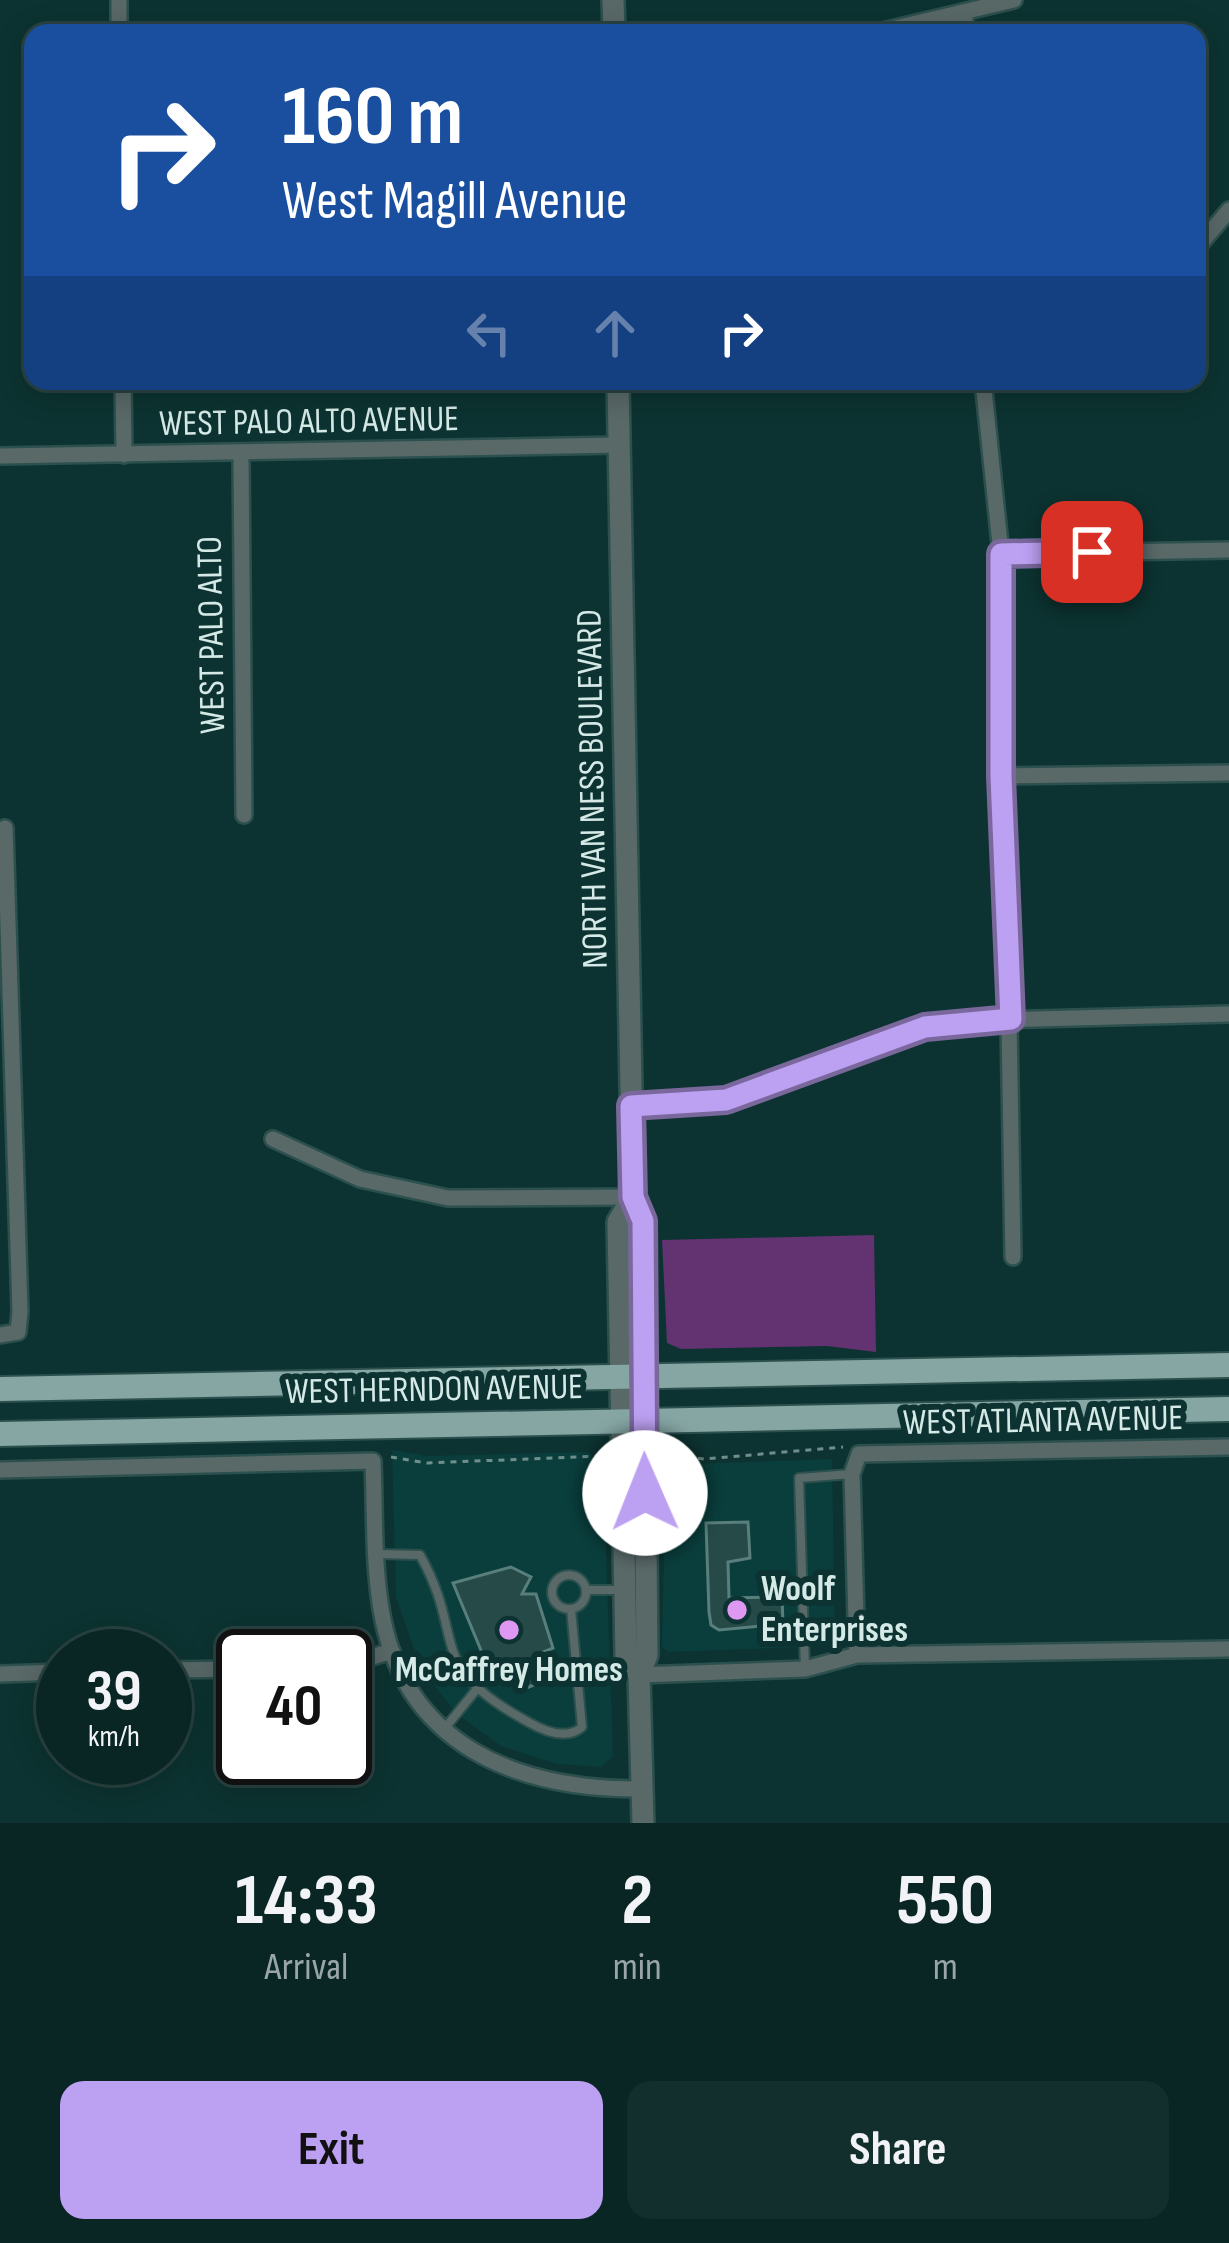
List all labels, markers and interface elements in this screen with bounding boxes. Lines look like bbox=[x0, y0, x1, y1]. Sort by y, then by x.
text: 160 m bbox=[282, 67, 463, 168]
icon: right bbox=[84, 72, 240, 228]
text: West Magill Avenue bbox=[282, 169, 628, 234]
icon: left bbox=[456, 300, 522, 366]
icon: ahead bbox=[582, 300, 648, 366]
icon: right bbox=[708, 300, 774, 366]
street label: WEST PALO ALTO AVENUE bbox=[159, 398, 459, 446]
pin bbox=[1041, 501, 1143, 603]
icon: arrive bbox=[1059, 519, 1125, 585]
street label: WEST PALO ALTO bbox=[189, 536, 235, 734]
street label: NORTH VAN NESS BOULEVARD bbox=[568, 609, 618, 969]
street label: WEST HERNDON AVENUE bbox=[285, 1366, 583, 1414]
street label: WEST ATLANTA AVENUE bbox=[902, 1397, 1184, 1445]
position arrow bbox=[582, 1430, 708, 1556]
place label: Woolf Enterprises bbox=[761, 1568, 908, 1652]
marker: Woolf Enterprises bbox=[724, 1597, 750, 1623]
marker: McCaffrey Homes bbox=[496, 1617, 522, 1643]
speed limit sign: 40 bbox=[216, 1629, 372, 1785]
place label: McCaffrey Homes bbox=[395, 1649, 623, 1692]
text: 39 bbox=[86, 1656, 142, 1728]
text: km/h bbox=[88, 1719, 140, 1755]
text: 14:33 bbox=[235, 1858, 378, 1945]
text: 2 bbox=[621, 1858, 653, 1945]
text: 550 bbox=[897, 1858, 994, 1945]
text: Arrival bbox=[264, 1944, 348, 1991]
text: min bbox=[613, 1944, 662, 1991]
text: m bbox=[933, 1944, 958, 1991]
button: Exit bbox=[60, 2081, 603, 2219]
button: Share bbox=[627, 2081, 1169, 2219]

